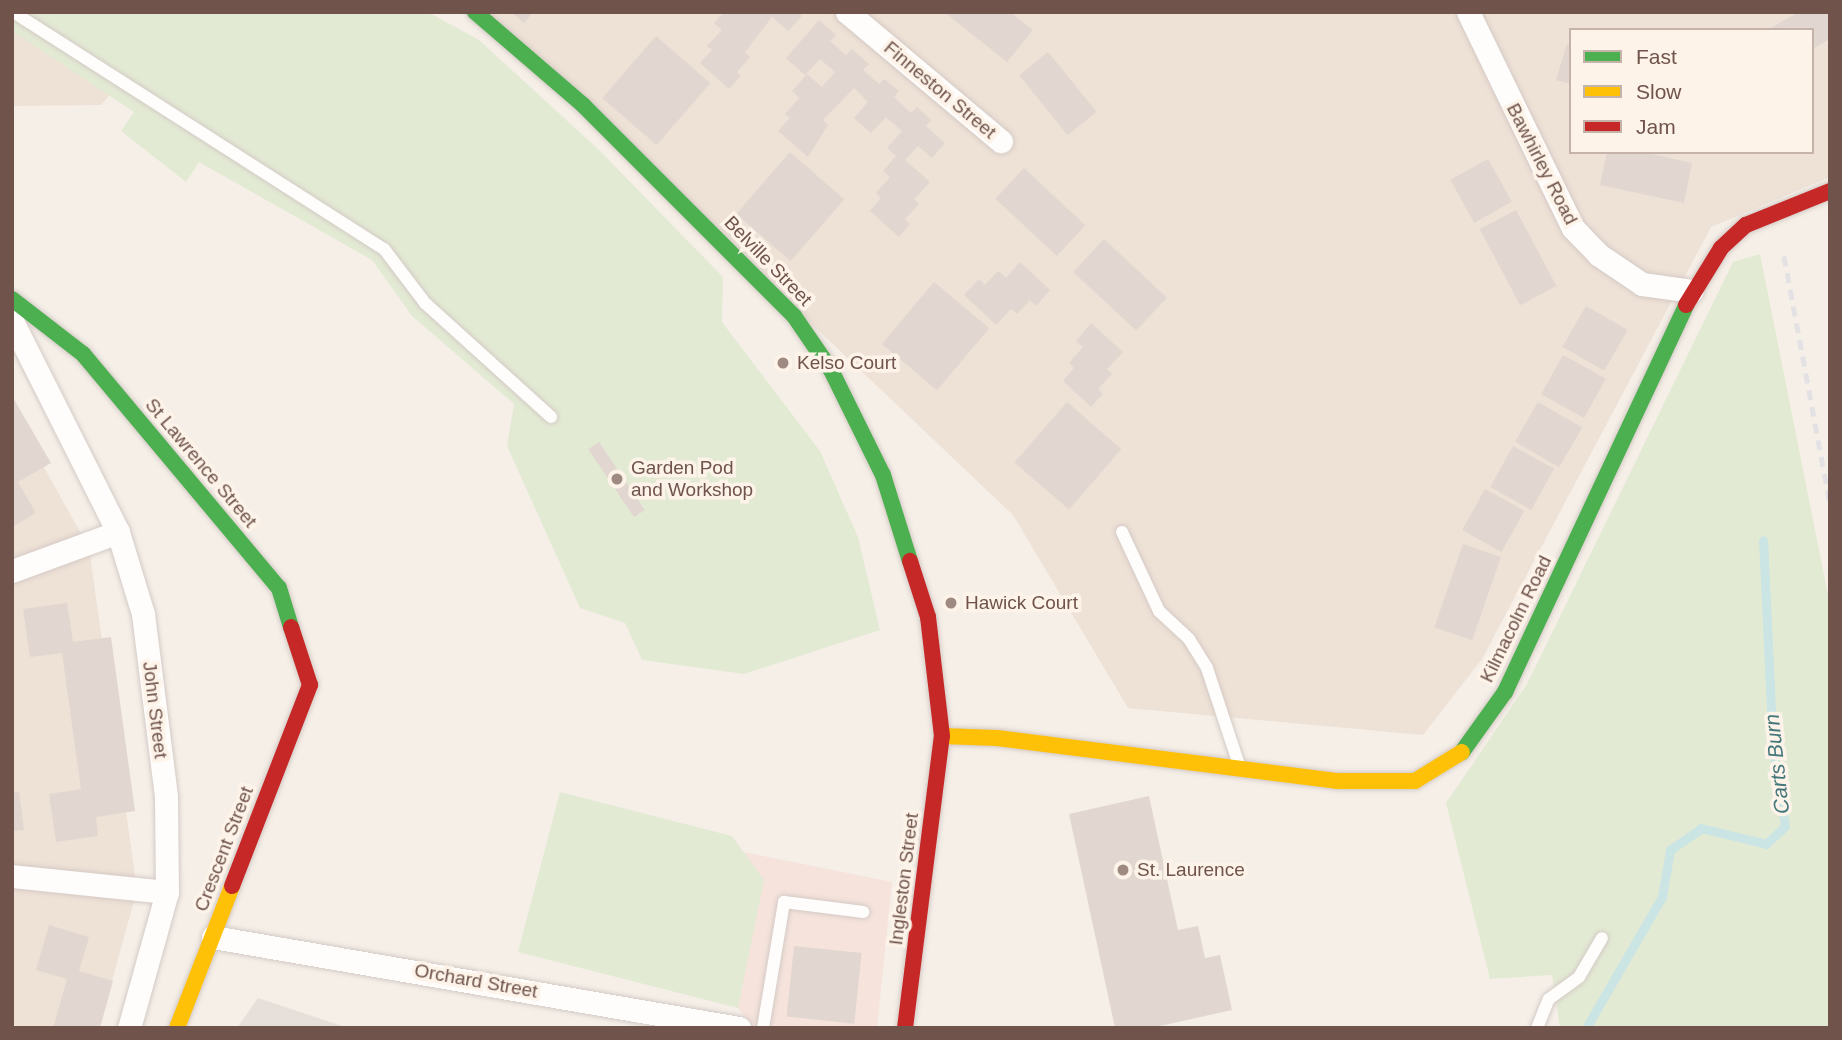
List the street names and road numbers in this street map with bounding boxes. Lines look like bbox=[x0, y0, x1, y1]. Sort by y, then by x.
street label: Finneston Street bbox=[879, 36, 1001, 144]
street label: Bawhirley Road bbox=[1502, 100, 1582, 228]
street label: Belville Street bbox=[719, 211, 817, 311]
street label: St Lawrence Street bbox=[140, 394, 262, 532]
street label: Kilmacolm Road bbox=[1475, 552, 1557, 686]
street label: John Street bbox=[138, 660, 172, 760]
street label: Crescent Street bbox=[190, 783, 258, 915]
street label: Ingleston Street bbox=[885, 812, 923, 946]
street label: Orchard Street bbox=[413, 959, 539, 1003]

